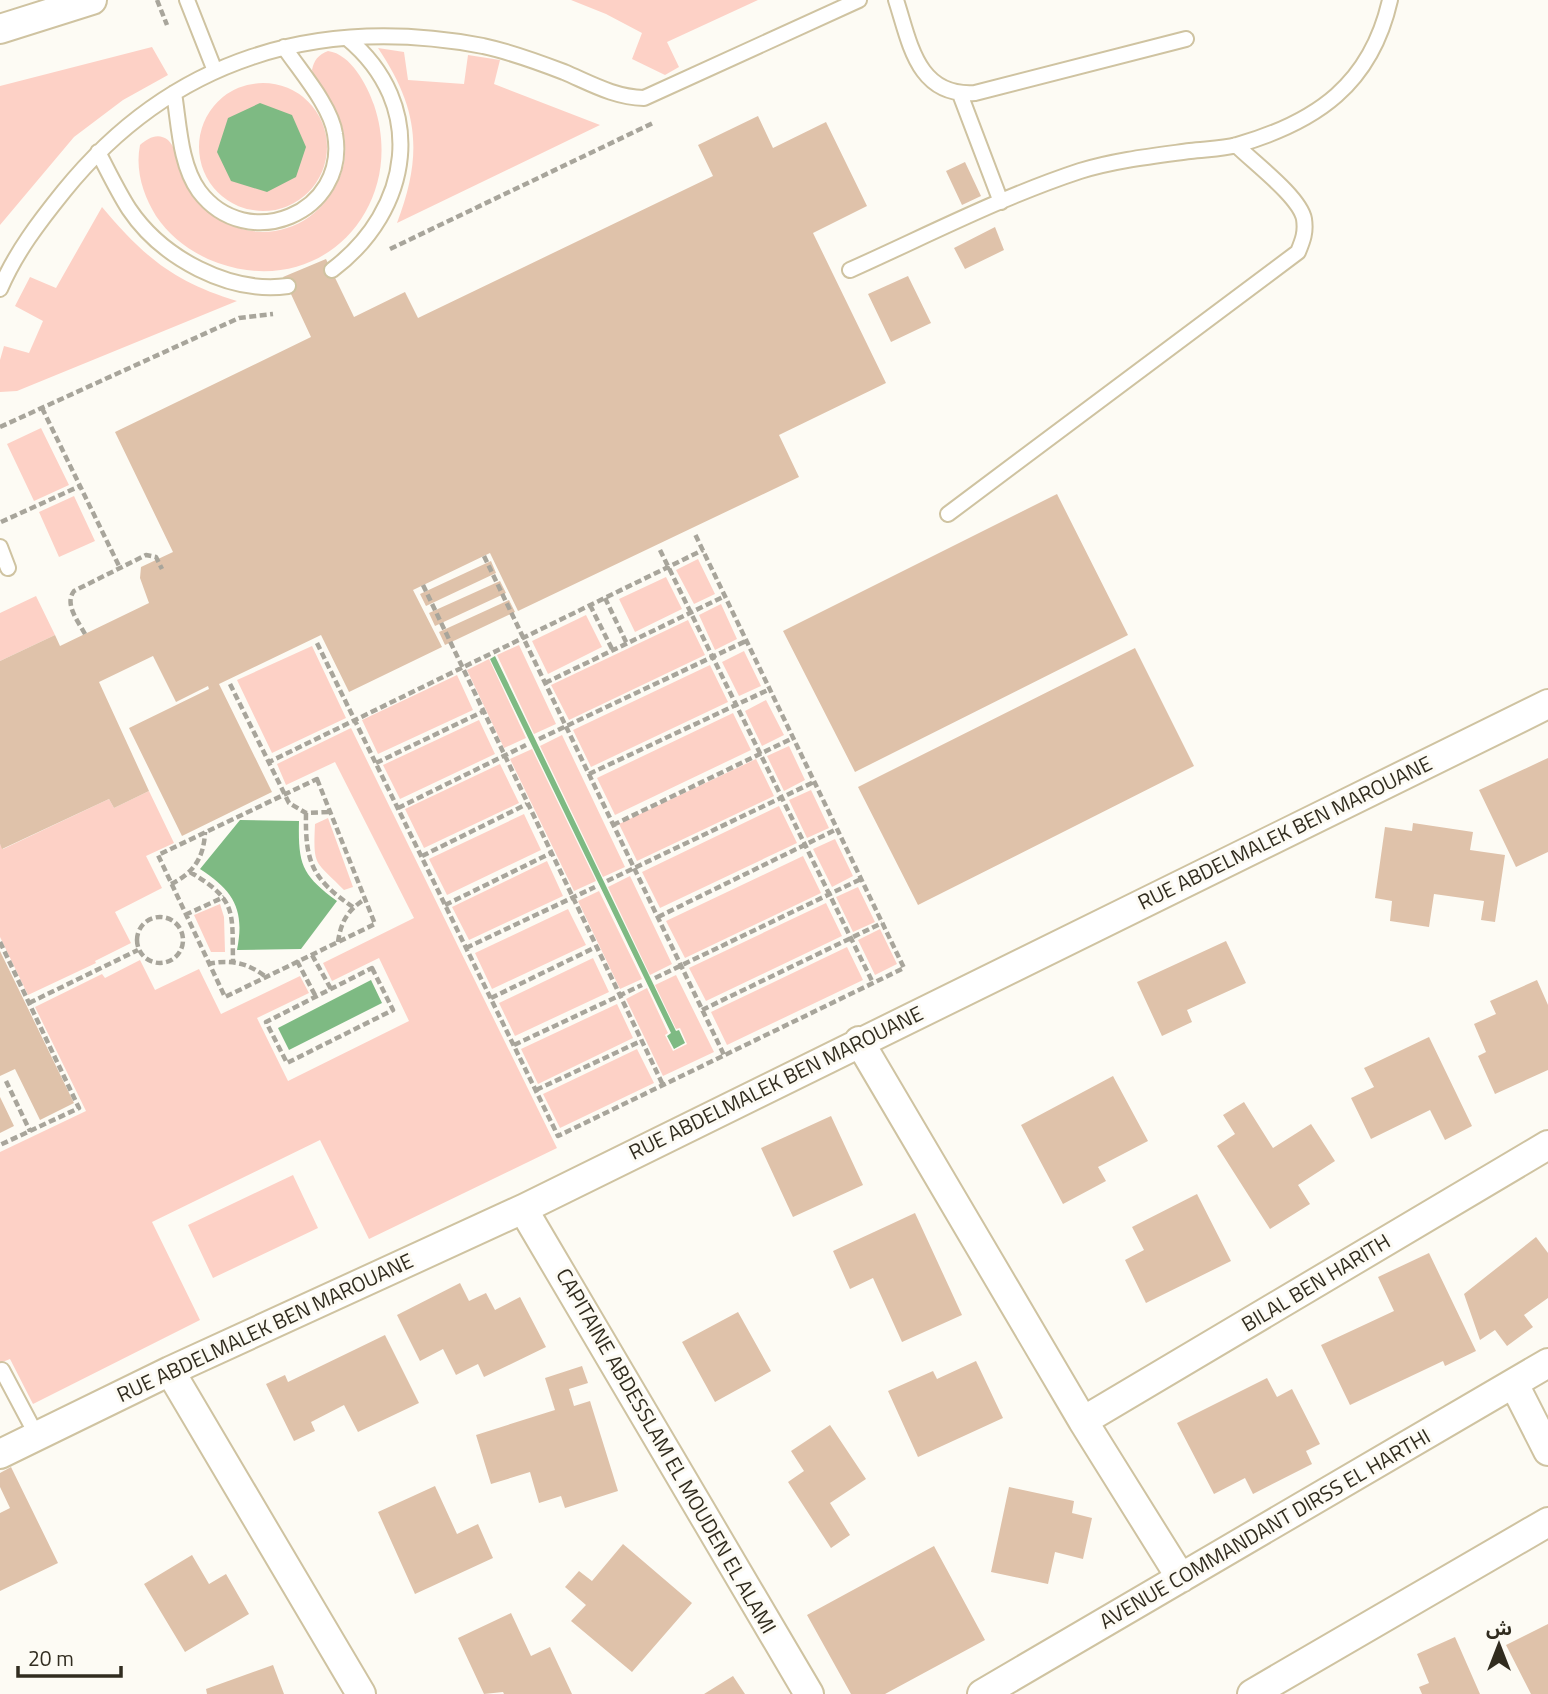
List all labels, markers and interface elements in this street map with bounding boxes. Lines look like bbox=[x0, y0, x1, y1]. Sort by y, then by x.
street label: RUE ABDELMALEK BEN MAROUANE bbox=[1132, 747, 1437, 917]
street label: RUE ABDELMALEK BEN MAROUANE bbox=[623, 997, 928, 1167]
street label: BILAL BEN HARITH bbox=[1235, 1225, 1396, 1339]
street label: RUE ABDELMALEK BEN MAROUANE bbox=[111, 1244, 418, 1410]
street label: CAPITAINE ABDESSLAM EL MOUDEN EL ALAMI bbox=[549, 1262, 785, 1639]
street label: AVENUE COMMANDANT DIRSS EL HARTHI bbox=[1093, 1420, 1436, 1636]
north arrow bbox=[1464, 1610, 1534, 1680]
text: ش bbox=[1486, 1613, 1512, 1642]
scale bar bbox=[18, 1634, 121, 1678]
text: 20 m bbox=[28, 1642, 74, 1674]

